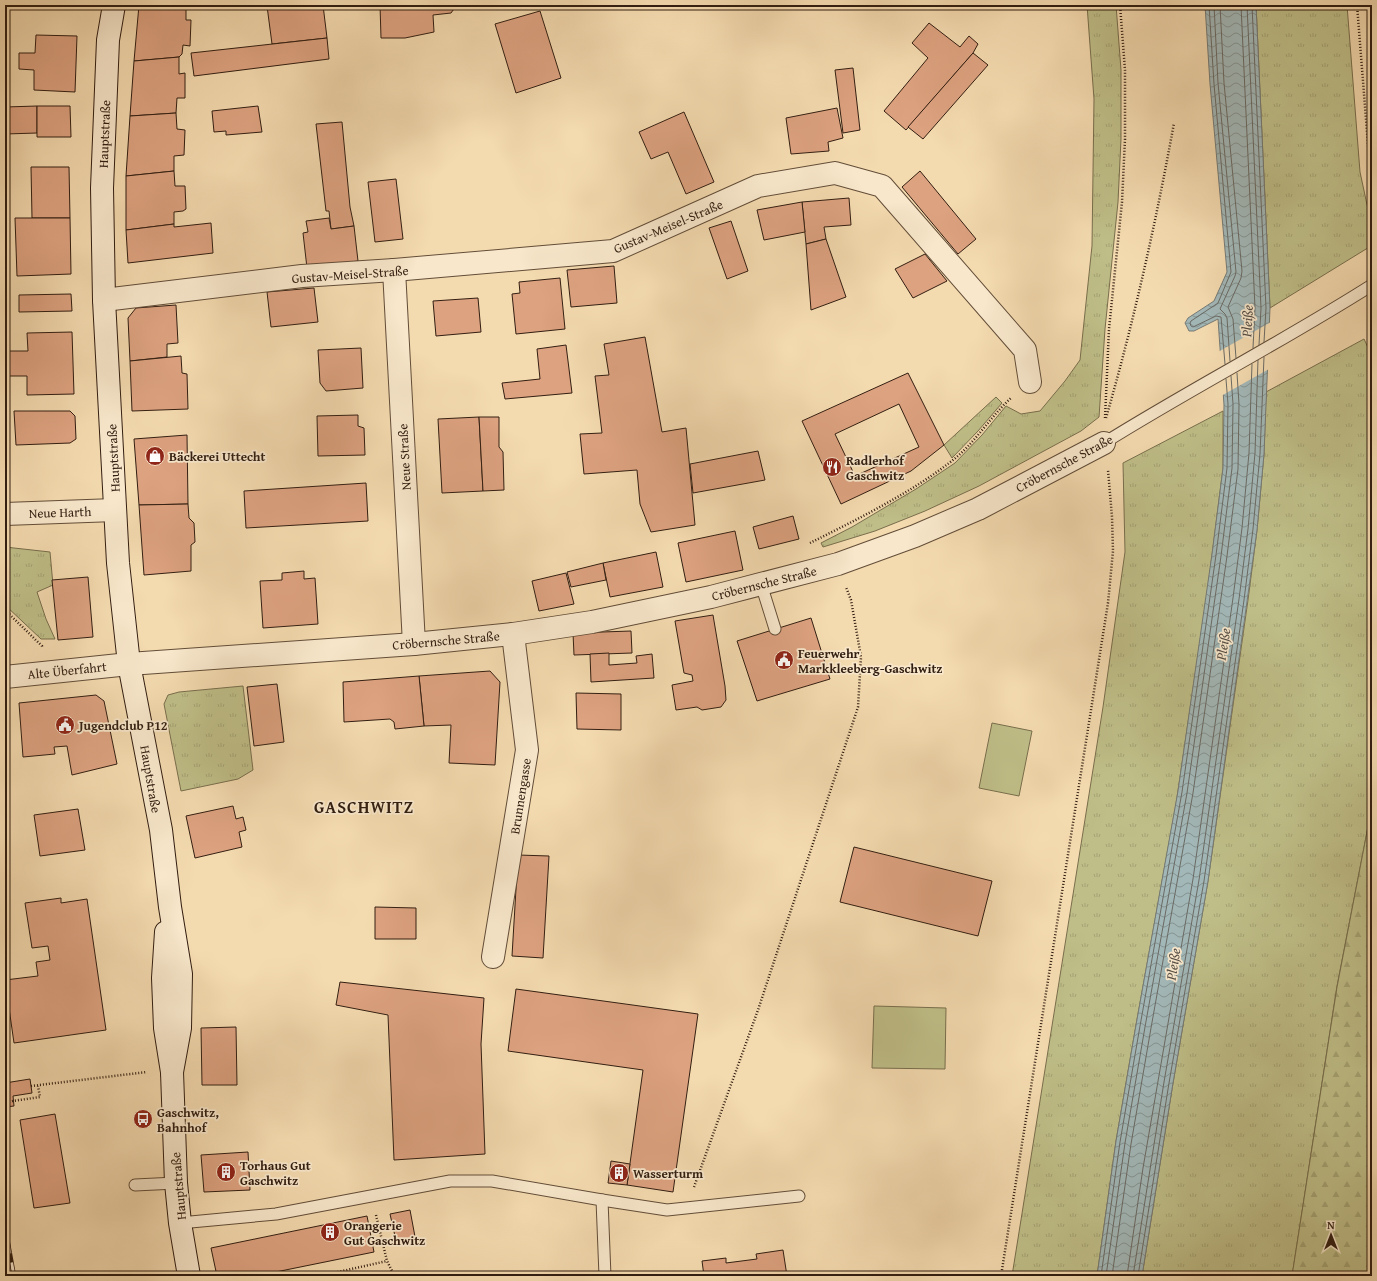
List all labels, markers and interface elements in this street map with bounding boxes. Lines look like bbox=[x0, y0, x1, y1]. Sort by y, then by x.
street label: Hauptstraße bbox=[94, 100, 115, 168]
street label: Gustav-Meisel-Straße bbox=[611, 195, 726, 258]
street label: Gustav-Meisel-Straße bbox=[291, 261, 409, 288]
water label: Pleiße bbox=[1236, 304, 1258, 339]
street label: Hauptstraße bbox=[102, 423, 125, 493]
street label: Neue Straße bbox=[393, 423, 416, 491]
street label: Cröbernsche Straße bbox=[1012, 430, 1116, 497]
shop icon: Bäckerei Uttecht bbox=[144, 445, 166, 467]
place label: Bäckerei Uttecht bbox=[169, 447, 266, 466]
place label: Radlerhof Gaschwitz bbox=[846, 451, 905, 485]
restaurant icon: Radlerhof Gaschwitz bbox=[821, 456, 843, 478]
street label: Neue Harth bbox=[28, 502, 92, 523]
street label: Cröbernsche Straße bbox=[710, 561, 819, 606]
street label: Cröbernsche Straße bbox=[392, 626, 500, 655]
water label: Pleiße bbox=[1210, 626, 1235, 662]
place label: Feuerwehr Markkleeberg-Gaschwitz bbox=[798, 644, 943, 678]
public building icon: Feuerwehr Markkleeberg-Gaschwitz bbox=[773, 649, 795, 671]
street label: Alte Überfahrt bbox=[27, 657, 108, 684]
public building icon: Jugendclub P12 bbox=[54, 714, 76, 736]
place label: Jugendclub P12 bbox=[77, 716, 168, 735]
street label: Hauptstraße bbox=[135, 744, 166, 814]
street label: Brunnengasse bbox=[505, 757, 536, 835]
district label: GASCHWITZ bbox=[314, 794, 414, 819]
water label: Pleiße bbox=[1160, 946, 1185, 982]
place label: Gaschwitz, Bahnhof bbox=[157, 1103, 219, 1137]
bus stop icon: Gaschwitz, Bahnhof bbox=[132, 1108, 154, 1130]
street label: Hauptstraße bbox=[166, 1151, 191, 1221]
place label: Torhaus Gut Gaschwitz bbox=[240, 1156, 311, 1190]
building icon: Torhaus Gut Gaschwitz bbox=[215, 1161, 237, 1183]
building icon: Wasserturm bbox=[608, 1162, 630, 1184]
place label: Wasserturm bbox=[633, 1164, 704, 1183]
north arrow bbox=[1311, 1215, 1351, 1255]
place label: Orangerie Gut Gaschwitz bbox=[344, 1216, 425, 1250]
text: N bbox=[1327, 1217, 1335, 1233]
building icon: Orangerie Gut Gaschwitz bbox=[319, 1221, 341, 1243]

